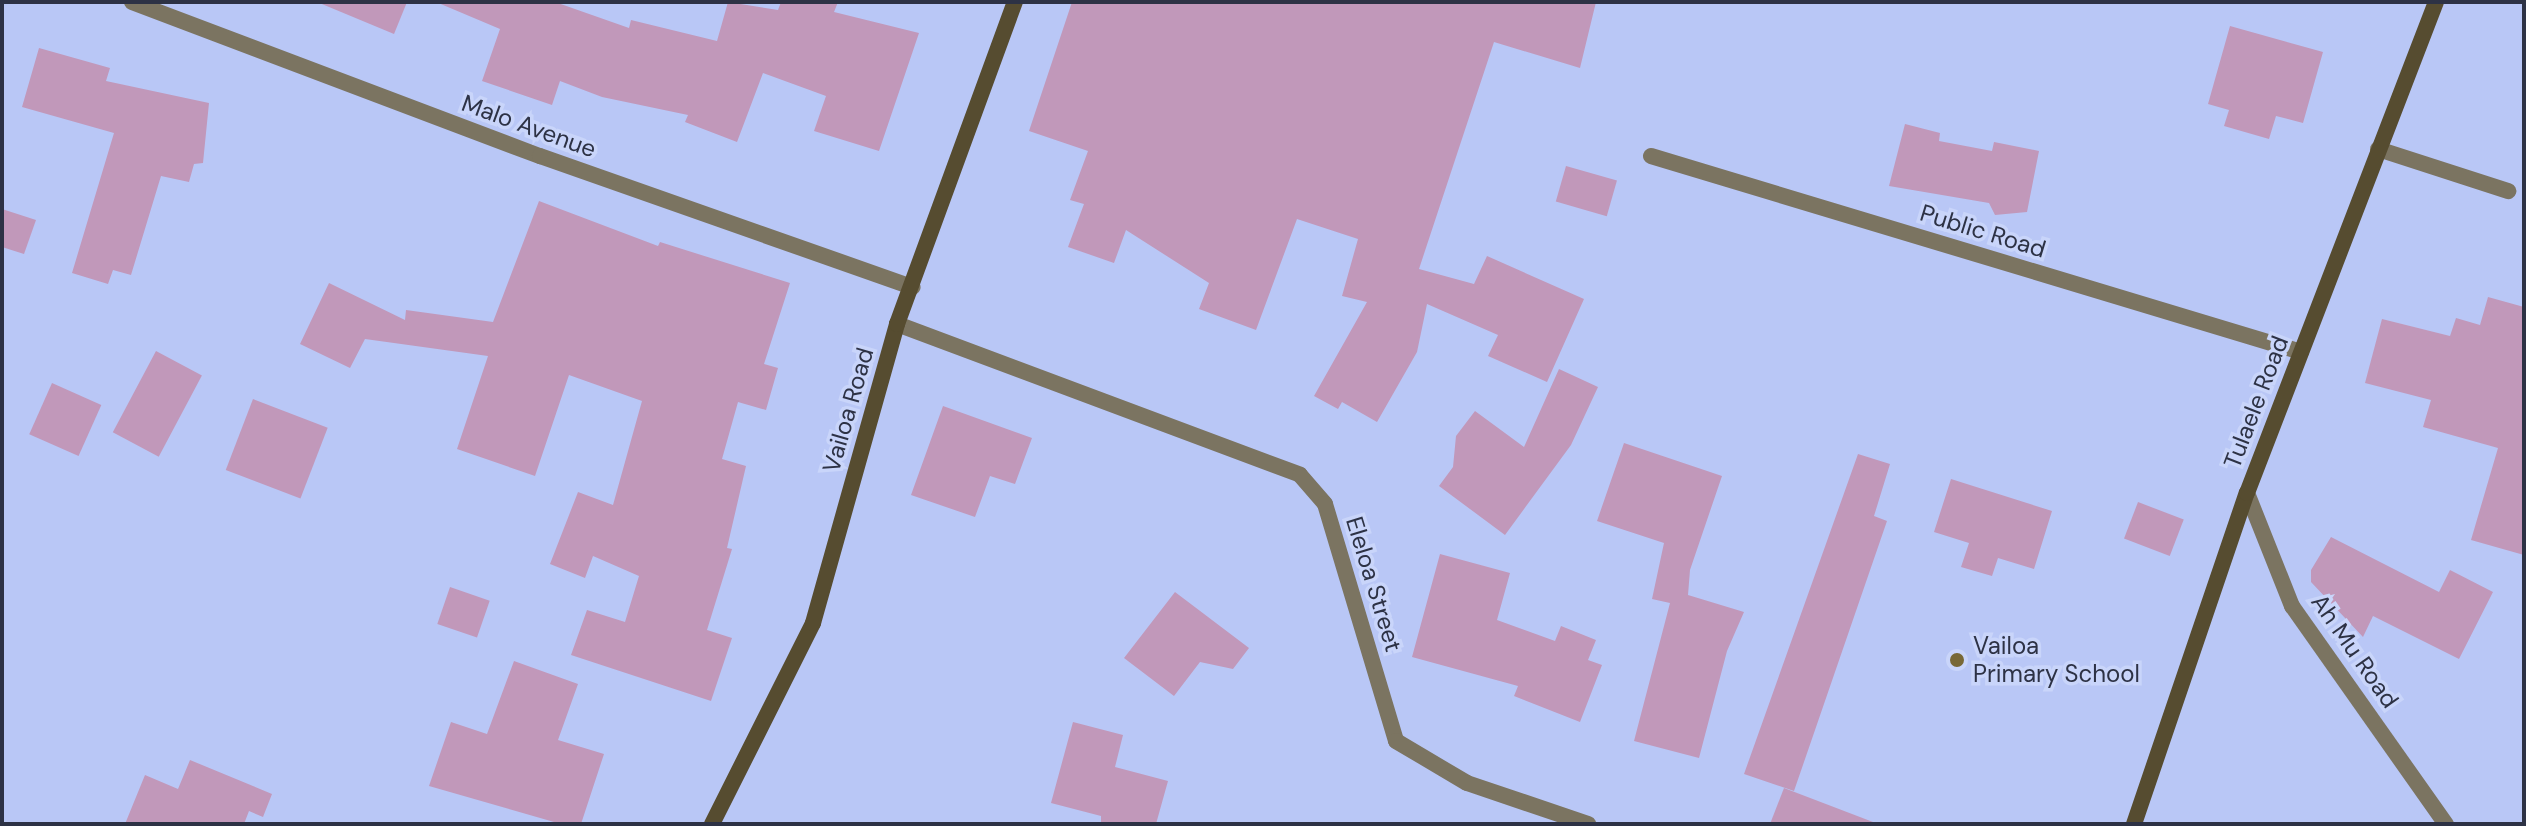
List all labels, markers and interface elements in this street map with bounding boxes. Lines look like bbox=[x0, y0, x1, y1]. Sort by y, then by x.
street label: Malo Avenue bbox=[458, 88, 600, 164]
street label: Public Road bbox=[1917, 198, 2049, 264]
street label: Tulaele Road bbox=[2218, 332, 2294, 472]
street label: Vailoa Road bbox=[816, 344, 880, 476]
street label: Eleloa Street bbox=[1340, 513, 1408, 655]
street label: Ah Mu Road bbox=[2305, 589, 2405, 713]
place label: Vailoa Primary School bbox=[1973, 632, 2140, 688]
marker: Vailoa Primary School bbox=[1948, 651, 1966, 669]

